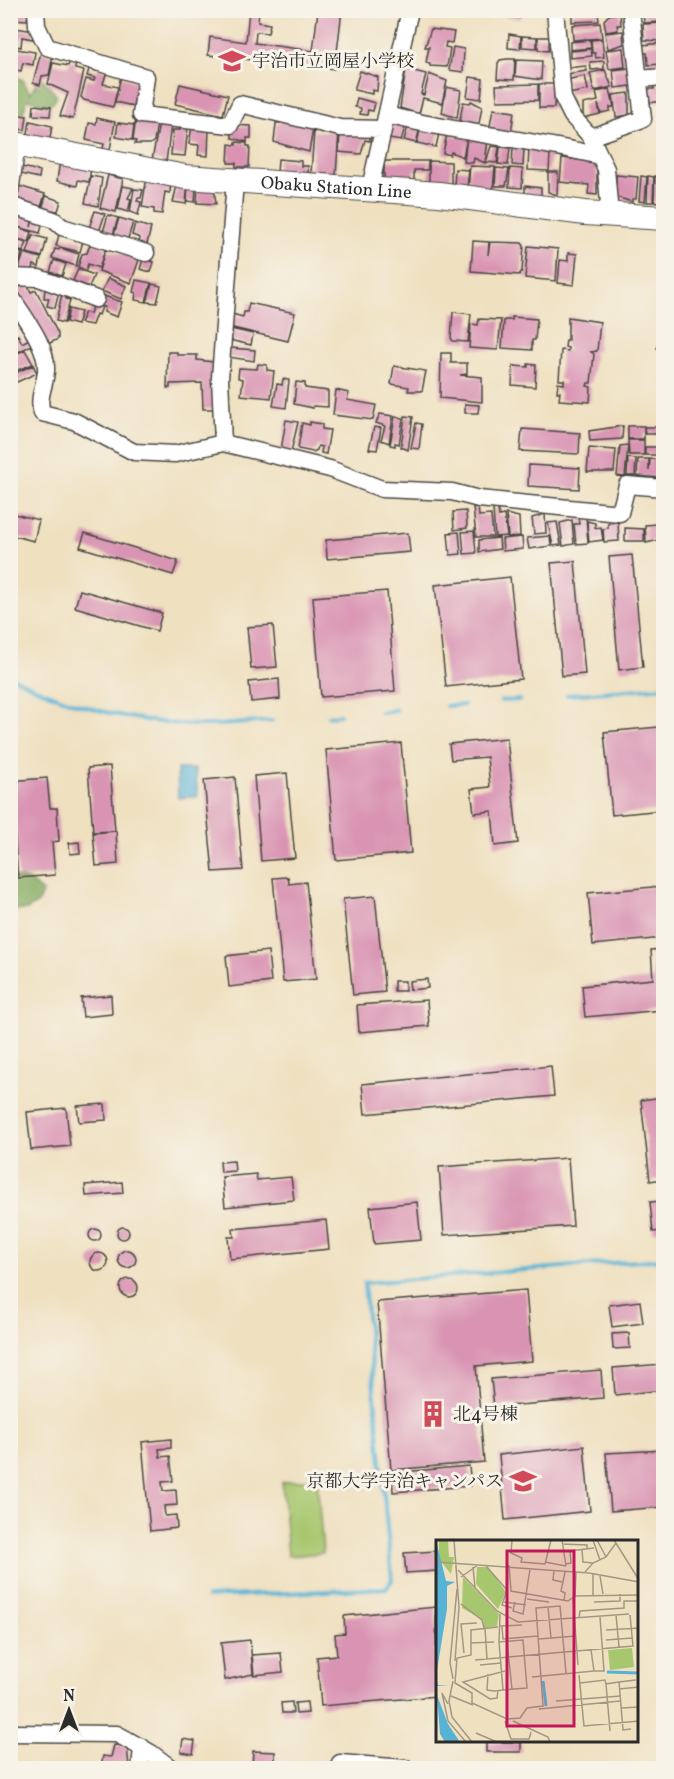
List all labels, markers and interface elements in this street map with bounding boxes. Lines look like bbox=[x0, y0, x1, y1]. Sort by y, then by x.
school or university icon: 宇治市立岡屋小学校 bbox=[217, 46, 247, 76]
place label: 宇治市立岡屋小学校 bbox=[252, 50, 414, 75]
street label: Obaku Station Line bbox=[260, 171, 412, 206]
building icon: 北4号棟 bbox=[418, 1399, 448, 1429]
place label: 北4号棟 bbox=[453, 1403, 518, 1428]
school or university icon: 京都大学宇治キャンパス bbox=[508, 1466, 538, 1496]
place label: 京都大学宇治キャンパス bbox=[306, 1470, 503, 1495]
inset map bbox=[436, 1540, 638, 1743]
north arrow bbox=[39, 1680, 99, 1740]
text: N bbox=[63, 1686, 75, 1708]

